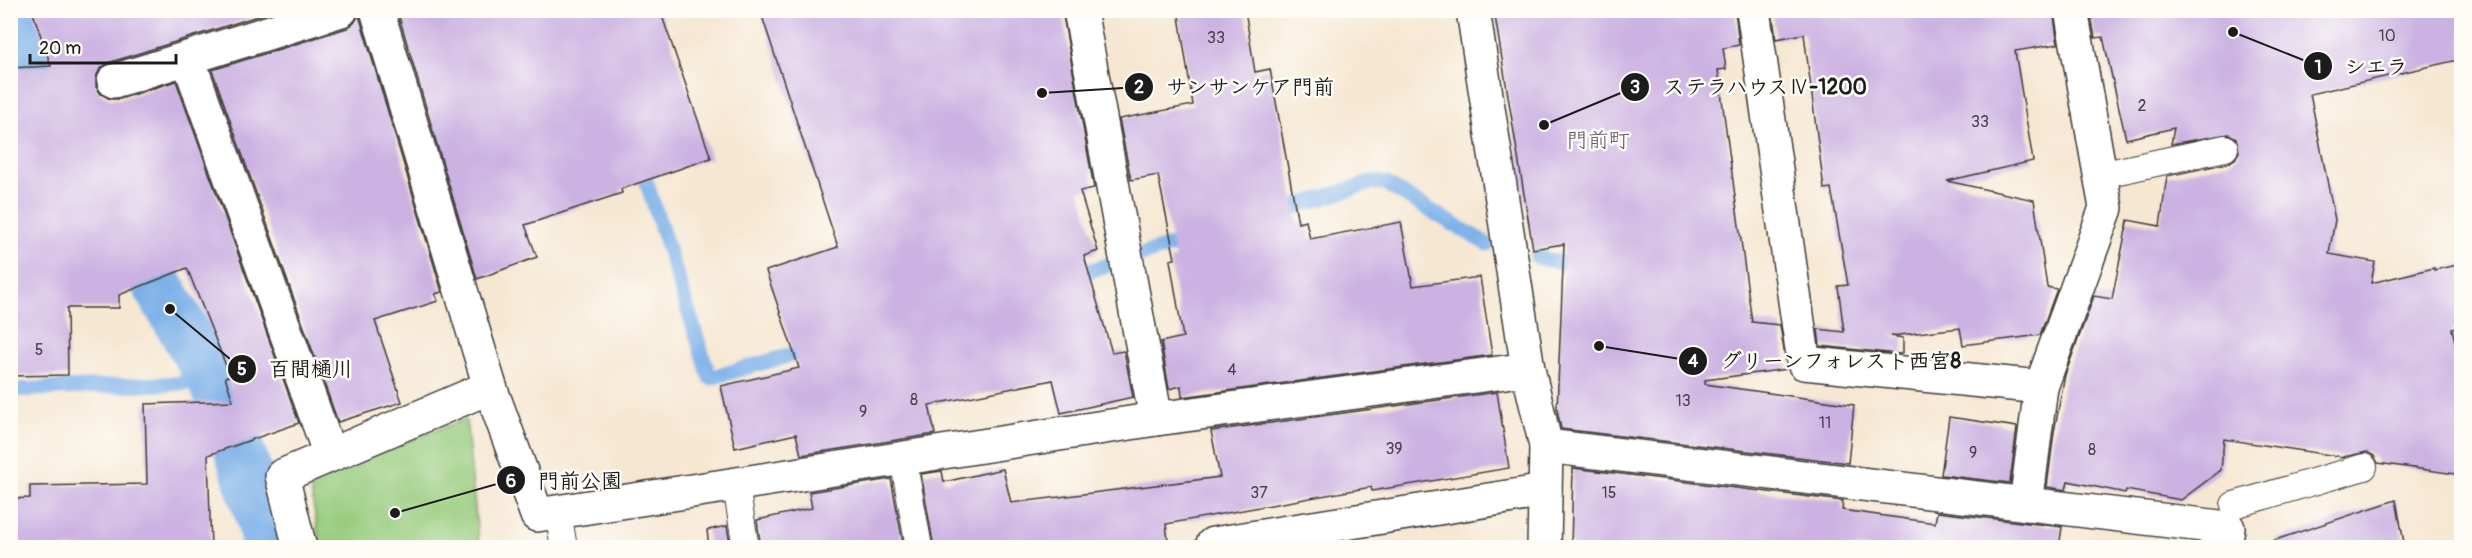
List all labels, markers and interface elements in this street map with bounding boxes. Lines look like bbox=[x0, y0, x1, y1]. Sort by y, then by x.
house number: 10 bbox=[2378, 26, 2396, 46]
scale bar bbox=[30, 27, 176, 65]
house number: 33 bbox=[1207, 28, 1225, 48]
text: 20 m bbox=[39, 37, 81, 60]
callout: シエラ bbox=[2303, 47, 2420, 86]
text: シエラ bbox=[2345, 54, 2408, 81]
text: 1 bbox=[2314, 56, 2322, 79]
callout: サンサンケア門前 bbox=[1124, 67, 1346, 106]
callout: ステラハウスⅣ-1200 bbox=[1620, 67, 1879, 106]
text: サンサンケア門前 bbox=[1166, 74, 1334, 101]
text: ステラハウスⅣ-1200 bbox=[1663, 74, 1867, 101]
text: 2 bbox=[1134, 76, 1144, 99]
text: 3 bbox=[1630, 76, 1640, 99]
house number: 2 bbox=[2138, 96, 2147, 116]
house number: 33 bbox=[1971, 112, 1989, 132]
district label: 門前町 bbox=[1567, 127, 1630, 154]
house number: 5 bbox=[35, 340, 43, 360]
callout: グリーンフォレスト西宮8 bbox=[1678, 341, 1974, 380]
text: グリーンフォレスト西宮8 bbox=[1721, 348, 1962, 375]
callout: 百間樋川 bbox=[227, 350, 365, 389]
text: 4 bbox=[1688, 350, 1699, 373]
text: 百間樋川 bbox=[269, 356, 353, 383]
text: 5 bbox=[237, 358, 247, 381]
house number: 4 bbox=[1227, 360, 1237, 380]
house number: 8 bbox=[910, 390, 918, 410]
house number: 13 bbox=[1675, 391, 1691, 411]
house number: 9 bbox=[859, 402, 867, 422]
house number: 11 bbox=[1819, 413, 1831, 433]
house number: 39 bbox=[1385, 439, 1403, 459]
house number: 8 bbox=[2088, 440, 2096, 460]
house number: 9 bbox=[1969, 443, 1977, 463]
callout: 門前公園 bbox=[496, 461, 634, 500]
text: 門前公園 bbox=[538, 468, 622, 495]
text: 6 bbox=[506, 470, 516, 493]
house number: 37 bbox=[1250, 483, 1268, 503]
house number: 15 bbox=[1602, 483, 1616, 503]

